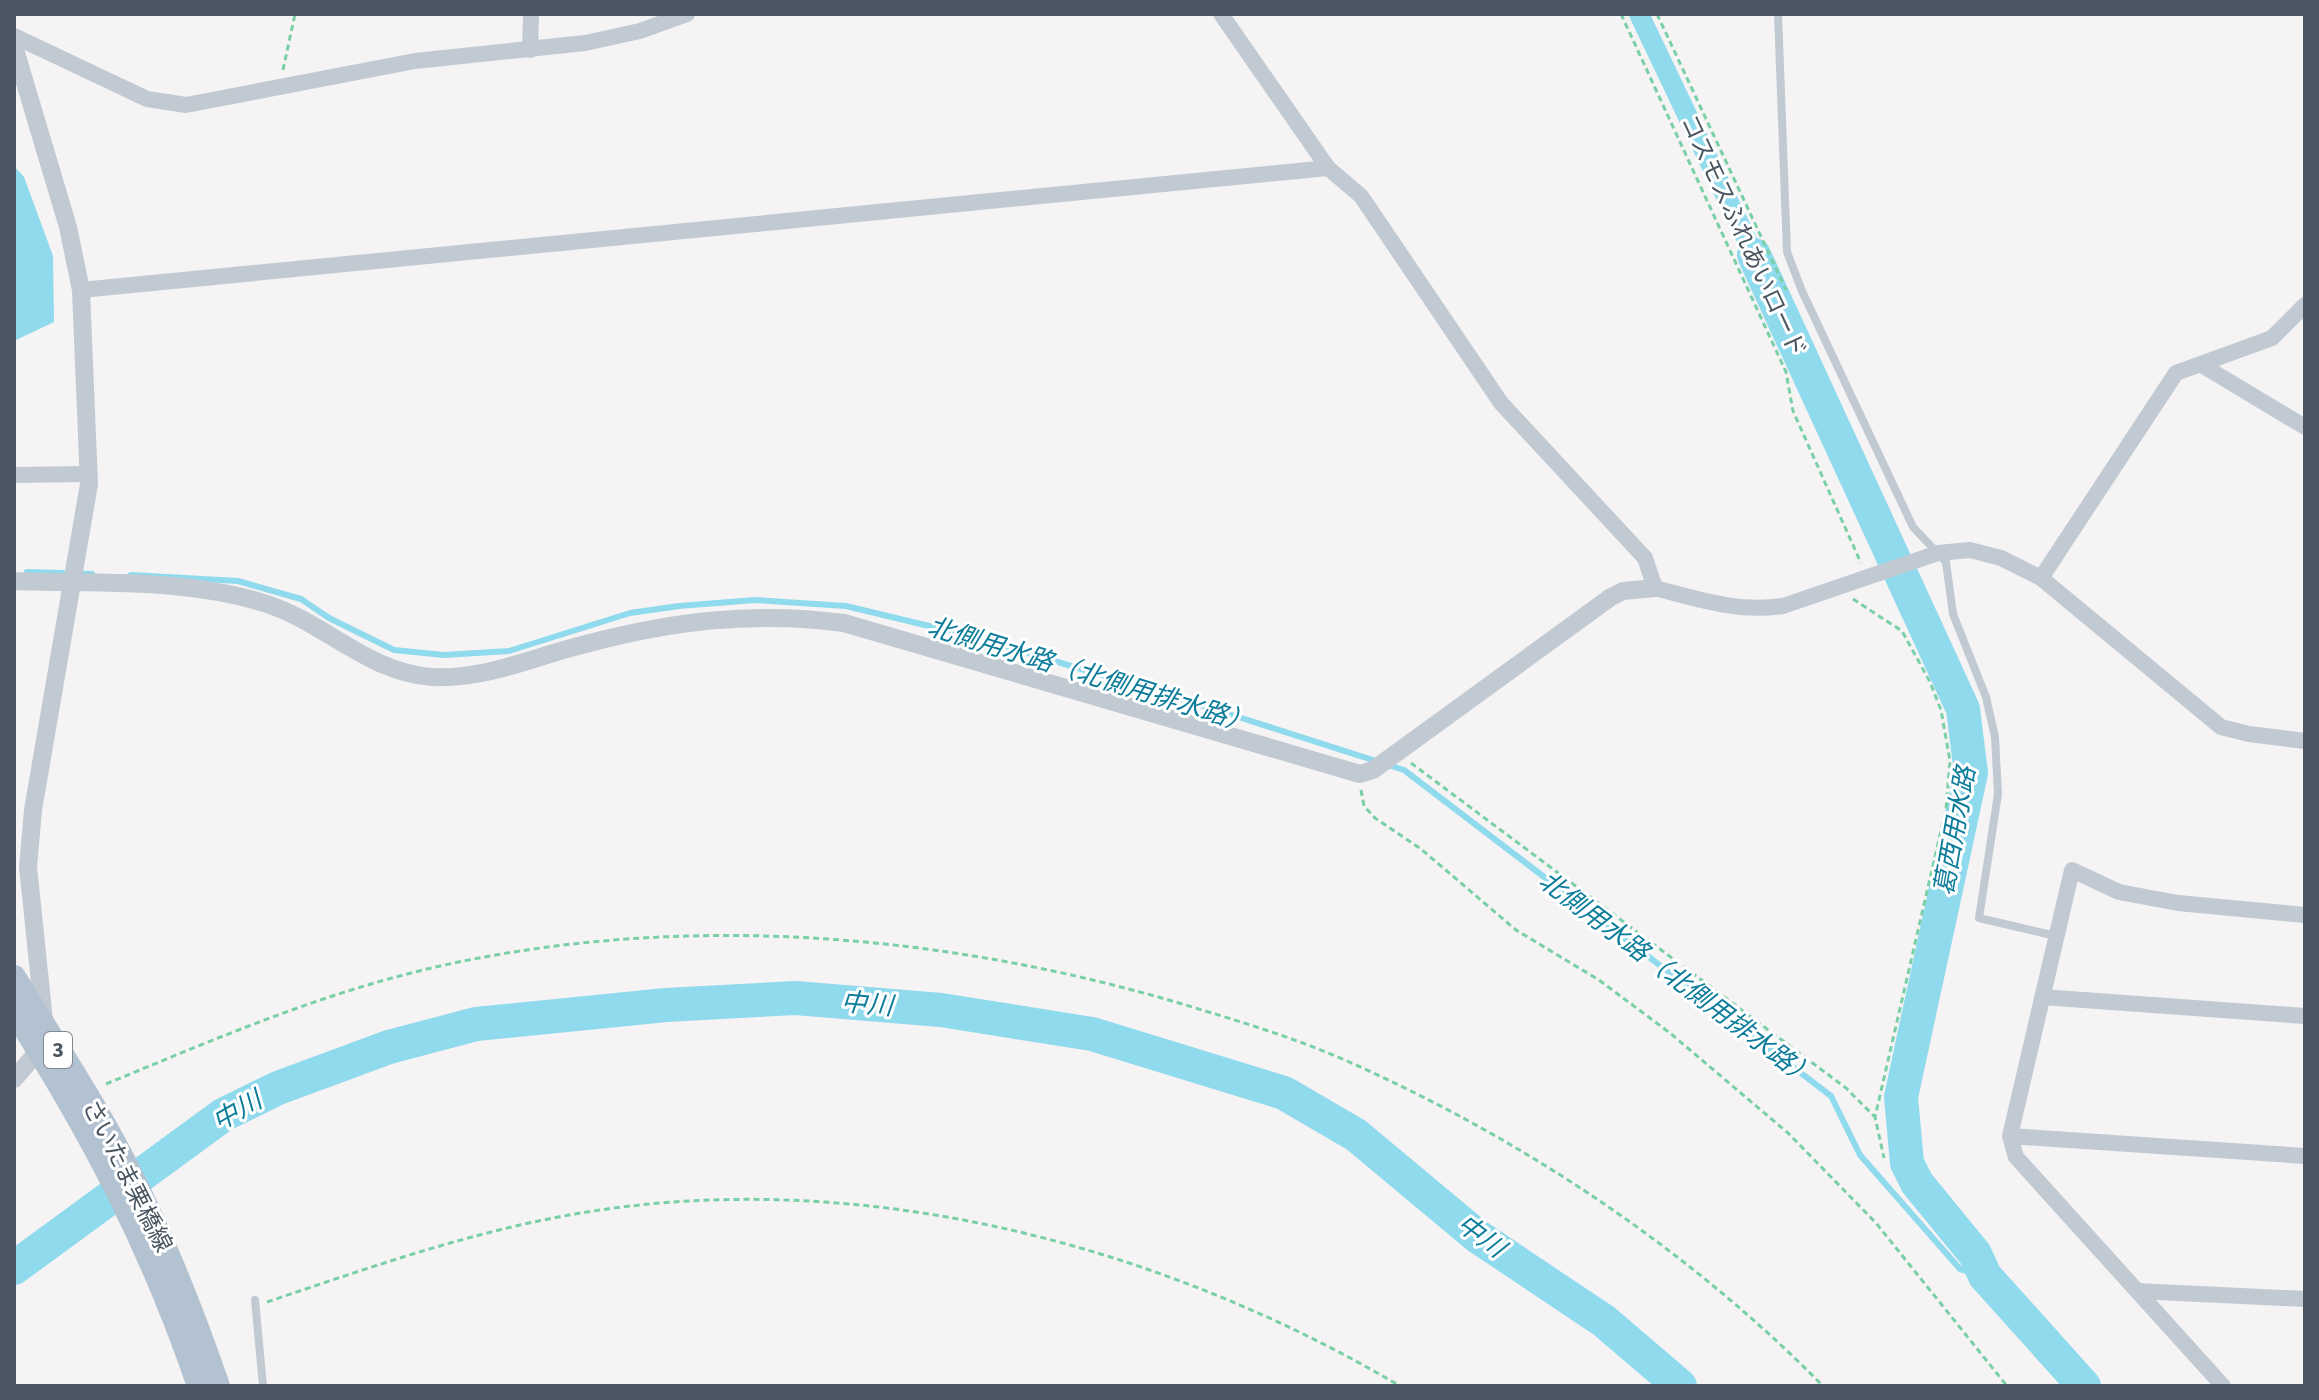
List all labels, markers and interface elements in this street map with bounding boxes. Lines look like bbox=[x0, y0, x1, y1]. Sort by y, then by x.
street label: コスモスふれあいロード bbox=[1671, 109, 1815, 363]
water label: 北側用水路（北側用排水路） bbox=[923, 608, 1257, 742]
water label: 葛西用水路 bbox=[1925, 762, 1985, 898]
water label: 北側用水路（北側用排水路） bbox=[1531, 863, 1823, 1095]
water label: 中川 bbox=[839, 983, 897, 1025]
road number: 3 bbox=[44, 1032, 72, 1068]
water label: 中川 bbox=[205, 1080, 271, 1140]
street label: さいたま栗橋線 bbox=[73, 1094, 181, 1258]
water label: 中川 bbox=[1449, 1206, 1515, 1268]

